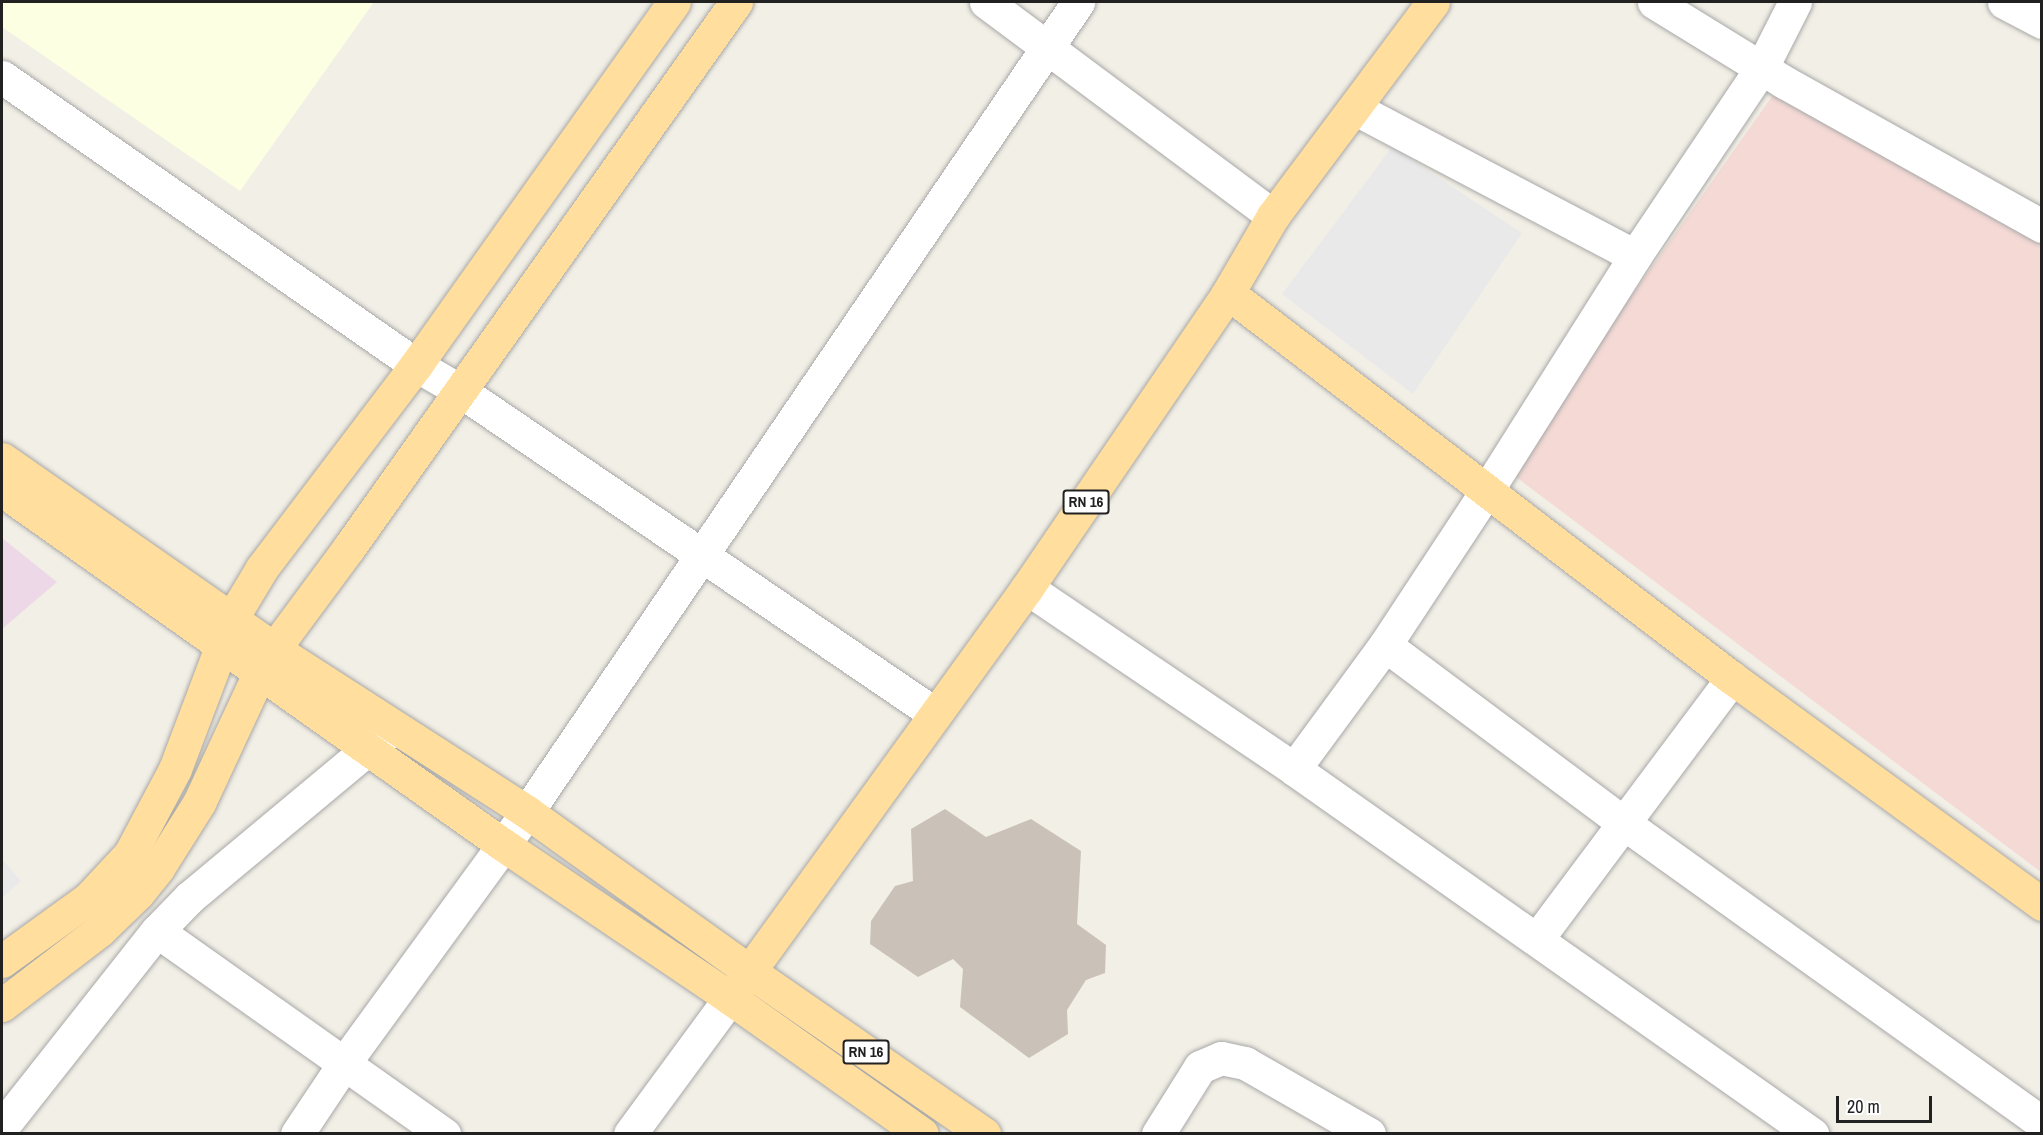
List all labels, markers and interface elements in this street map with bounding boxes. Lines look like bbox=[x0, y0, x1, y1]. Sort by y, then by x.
road number: RN 16 bbox=[1062, 490, 1110, 514]
road number: RN 16 bbox=[842, 1040, 890, 1064]
scale bar bbox=[1839, 1084, 1935, 1122]
text: 20 m bbox=[1847, 1094, 1880, 1119]

